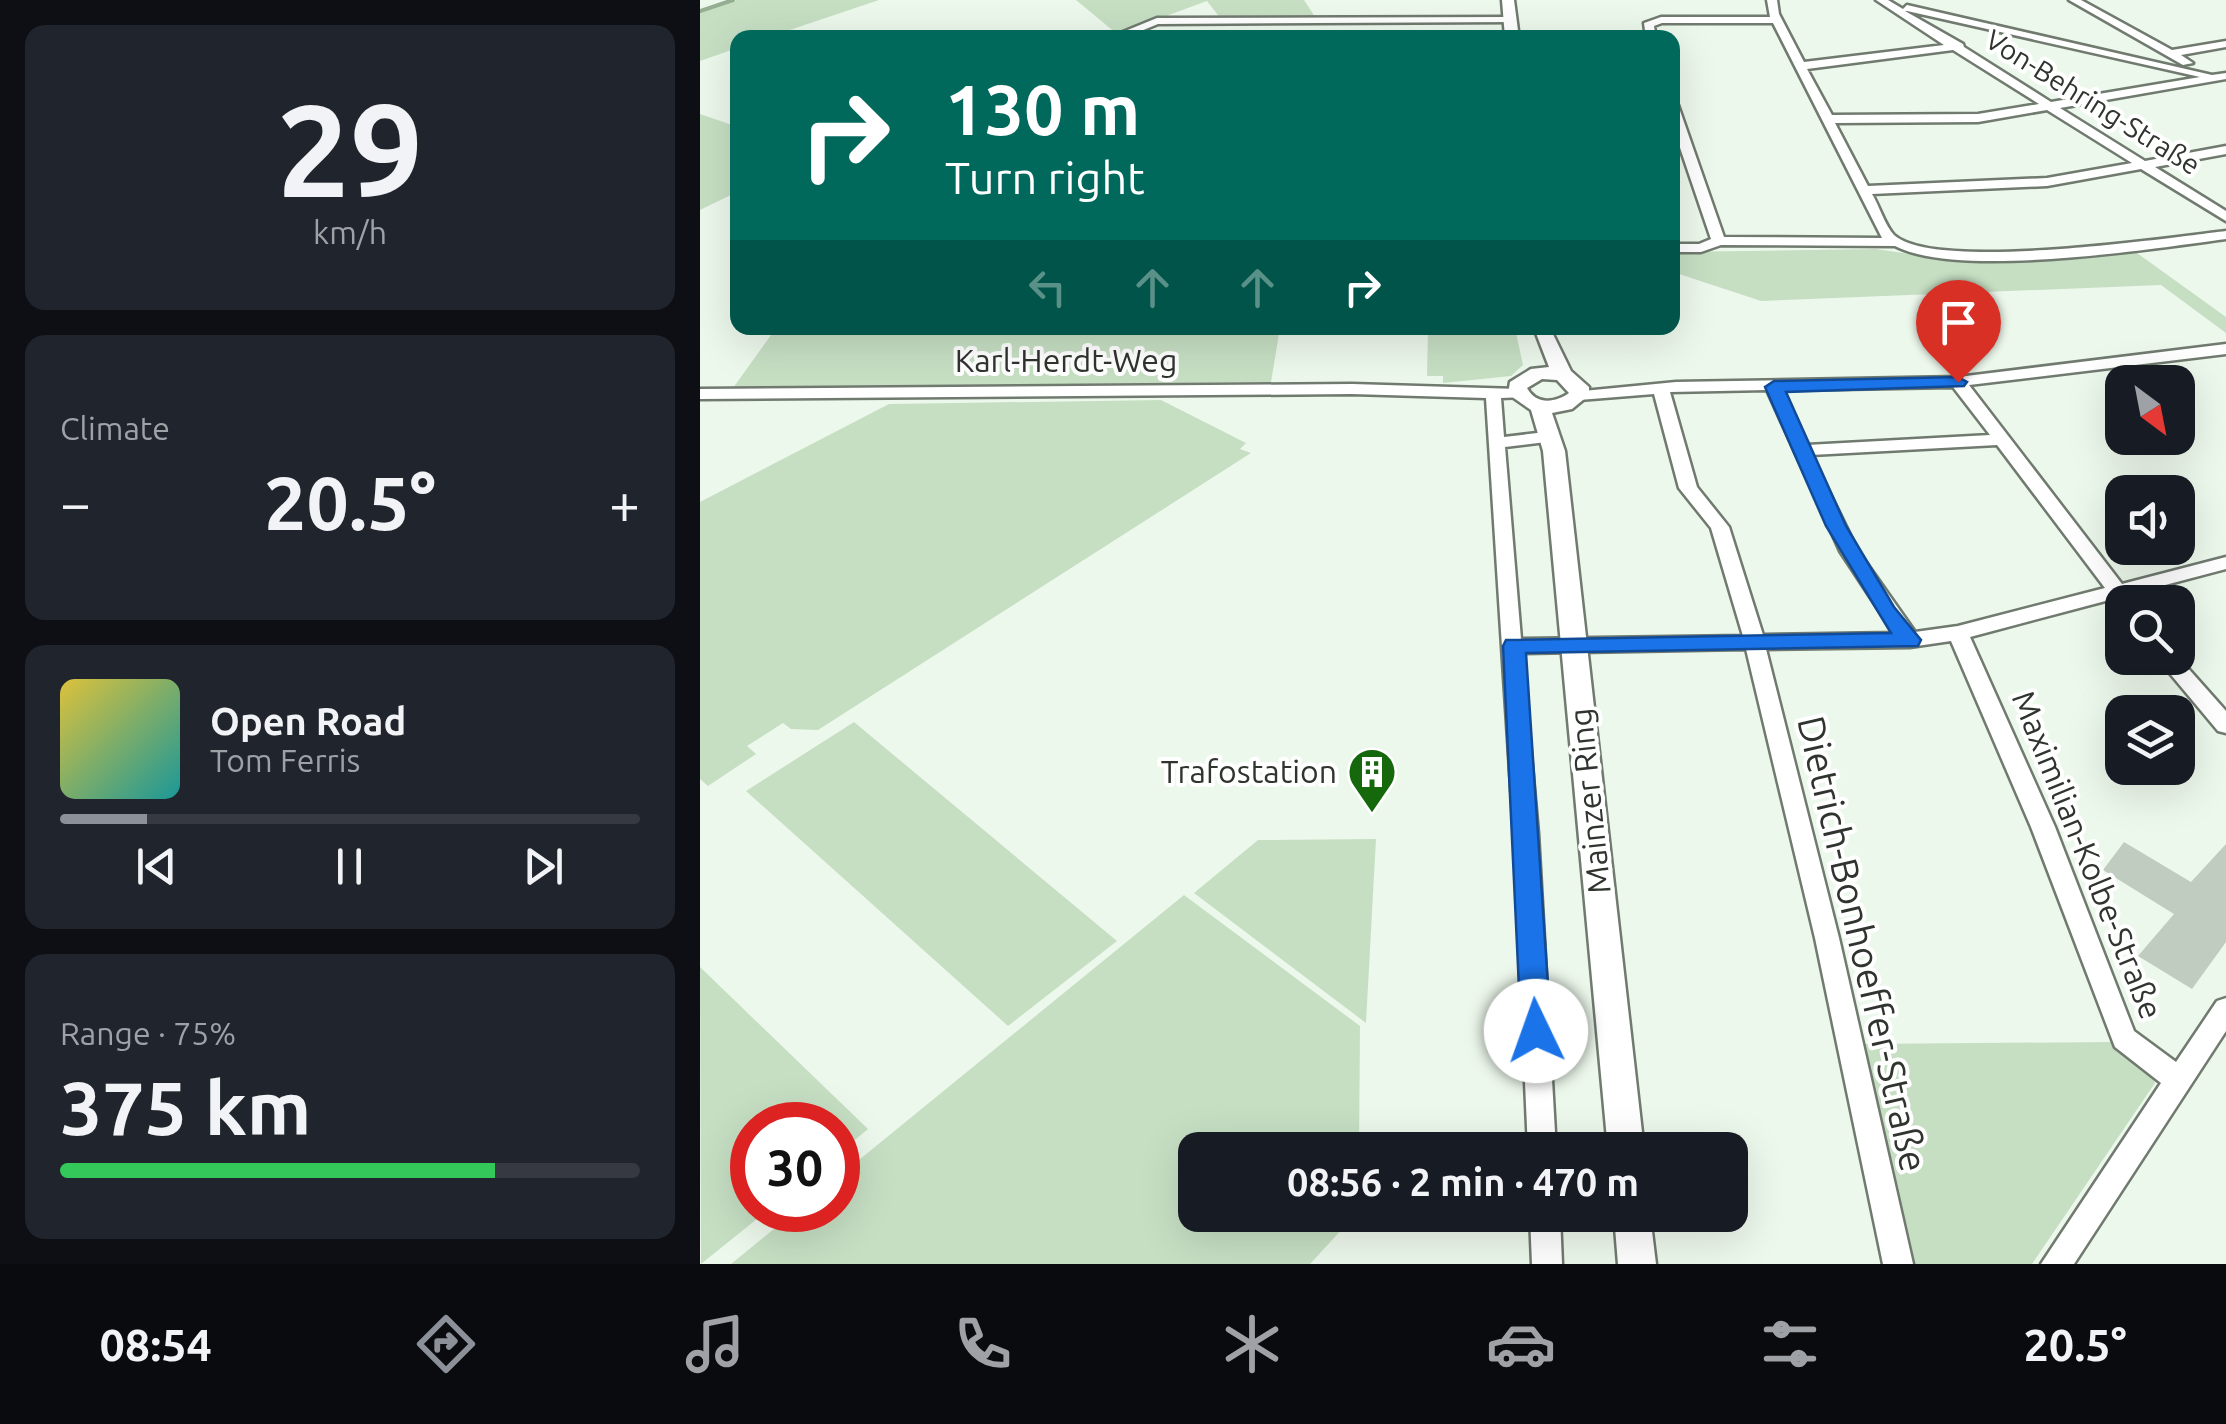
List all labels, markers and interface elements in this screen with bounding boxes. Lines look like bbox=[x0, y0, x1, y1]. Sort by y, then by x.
street label: Von-Behring-Straße bbox=[1980, 23, 2206, 180]
icon: right bbox=[780, 70, 910, 200]
text: 130 m bbox=[945, 70, 1140, 148]
text: 29 bbox=[277, 76, 423, 222]
text: Turn right bbox=[945, 152, 1145, 203]
text: km/h bbox=[313, 214, 387, 250]
icon: left bbox=[1020, 260, 1075, 315]
icon: ahead bbox=[1125, 260, 1180, 315]
icon: ahead bbox=[1230, 260, 1285, 315]
icon: right bbox=[1335, 260, 1390, 315]
pin bbox=[1916, 280, 2001, 383]
icon: arrive bbox=[1931, 295, 1986, 350]
street label: Karl-Herdt-Weg bbox=[955, 342, 1177, 378]
north arrow bbox=[2105, 365, 2195, 455]
map controls bbox=[2105, 365, 2195, 785]
text: Climate bbox=[60, 410, 170, 446]
text: 20.5° bbox=[264, 460, 436, 544]
text: − bbox=[60, 472, 91, 533]
text: + bbox=[609, 472, 640, 533]
button: sound bbox=[2105, 475, 2195, 565]
button: search bbox=[2105, 585, 2195, 675]
street label: Maximilian-Kolbe-Straße bbox=[2006, 685, 2170, 1024]
button: layers bbox=[2105, 695, 2195, 785]
text: Open Road bbox=[210, 700, 406, 742]
street label: Mainzer Ring bbox=[1561, 707, 1617, 896]
street label: Dietrich-Bonhoeffer-Straße bbox=[1790, 712, 1936, 1176]
text: Tom Ferris bbox=[210, 742, 360, 778]
building icon: Trafostation bbox=[1346, 746, 1398, 814]
place label: Trafostation bbox=[1161, 753, 1337, 789]
icon: previous bbox=[129, 839, 184, 894]
icon: pause bbox=[322, 839, 377, 894]
icon: next bbox=[516, 839, 571, 894]
position arrow bbox=[1484, 979, 1588, 1083]
text: Range · 75% bbox=[60, 1015, 236, 1051]
text: 375 km bbox=[60, 1065, 311, 1149]
speed limit sign: 30 bbox=[730, 1102, 860, 1232]
text: 08:56 · 2 min · 470 m bbox=[1287, 1161, 1639, 1203]
icon: directions bbox=[411, 1309, 481, 1379]
icon: music bbox=[680, 1309, 750, 1379]
icon: phone bbox=[948, 1309, 1018, 1379]
icon: climate bbox=[1217, 1309, 1287, 1379]
icon: car bbox=[1486, 1309, 1556, 1379]
icon: filters bbox=[1755, 1309, 1825, 1379]
text: 08:54 bbox=[99, 1319, 212, 1370]
text: 20.5° bbox=[2023, 1319, 2127, 1370]

